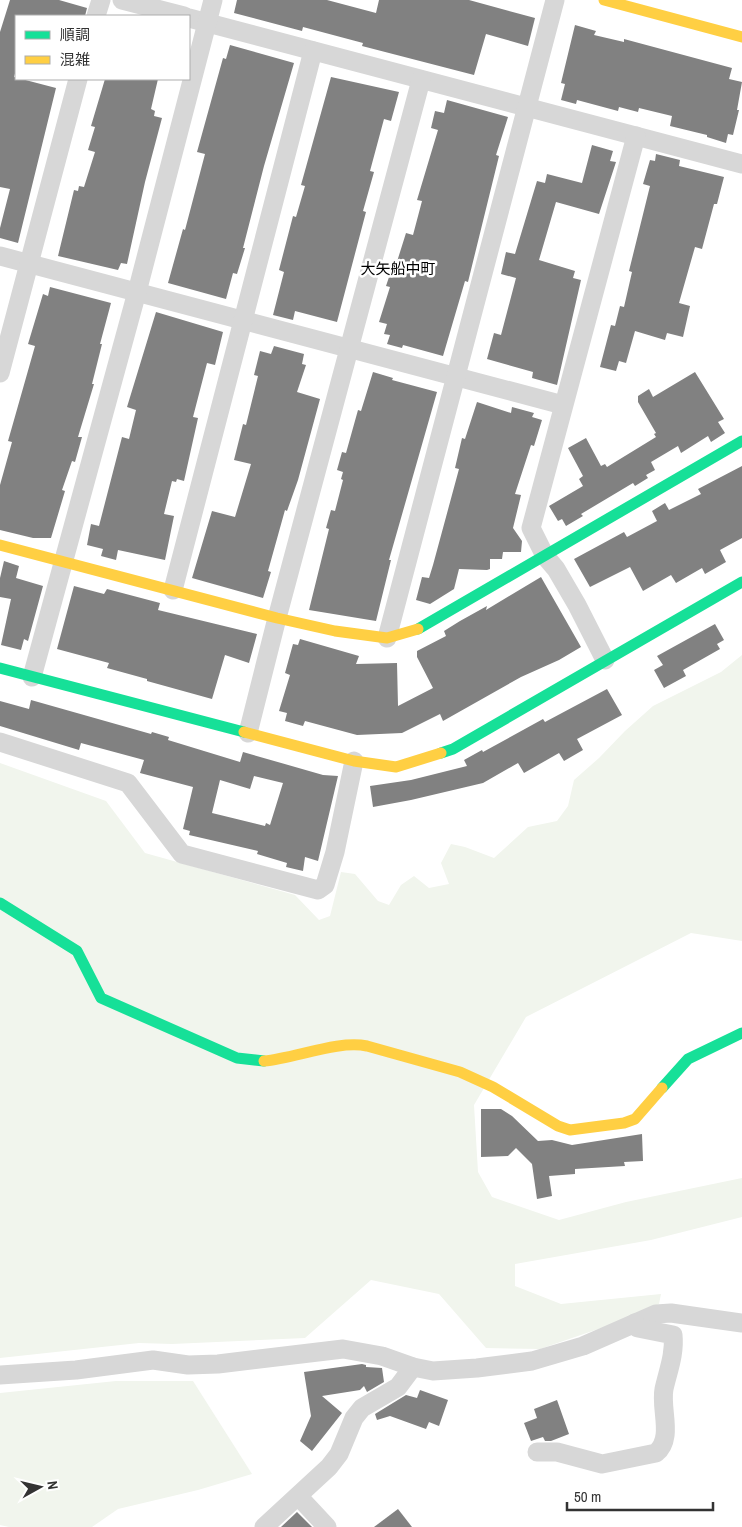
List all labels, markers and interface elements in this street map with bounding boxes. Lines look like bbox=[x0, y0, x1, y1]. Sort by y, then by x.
legend bbox=[15, 15, 190, 80]
text: 順調 bbox=[60, 24, 90, 45]
text: 混雑 bbox=[60, 49, 90, 70]
district label: 大矢船中町 bbox=[360, 258, 436, 279]
north arrow bbox=[15, 1462, 65, 1512]
text: N bbox=[43, 1480, 62, 1491]
scale bar bbox=[567, 1480, 713, 1512]
text: 50 m bbox=[574, 1486, 601, 1507]

